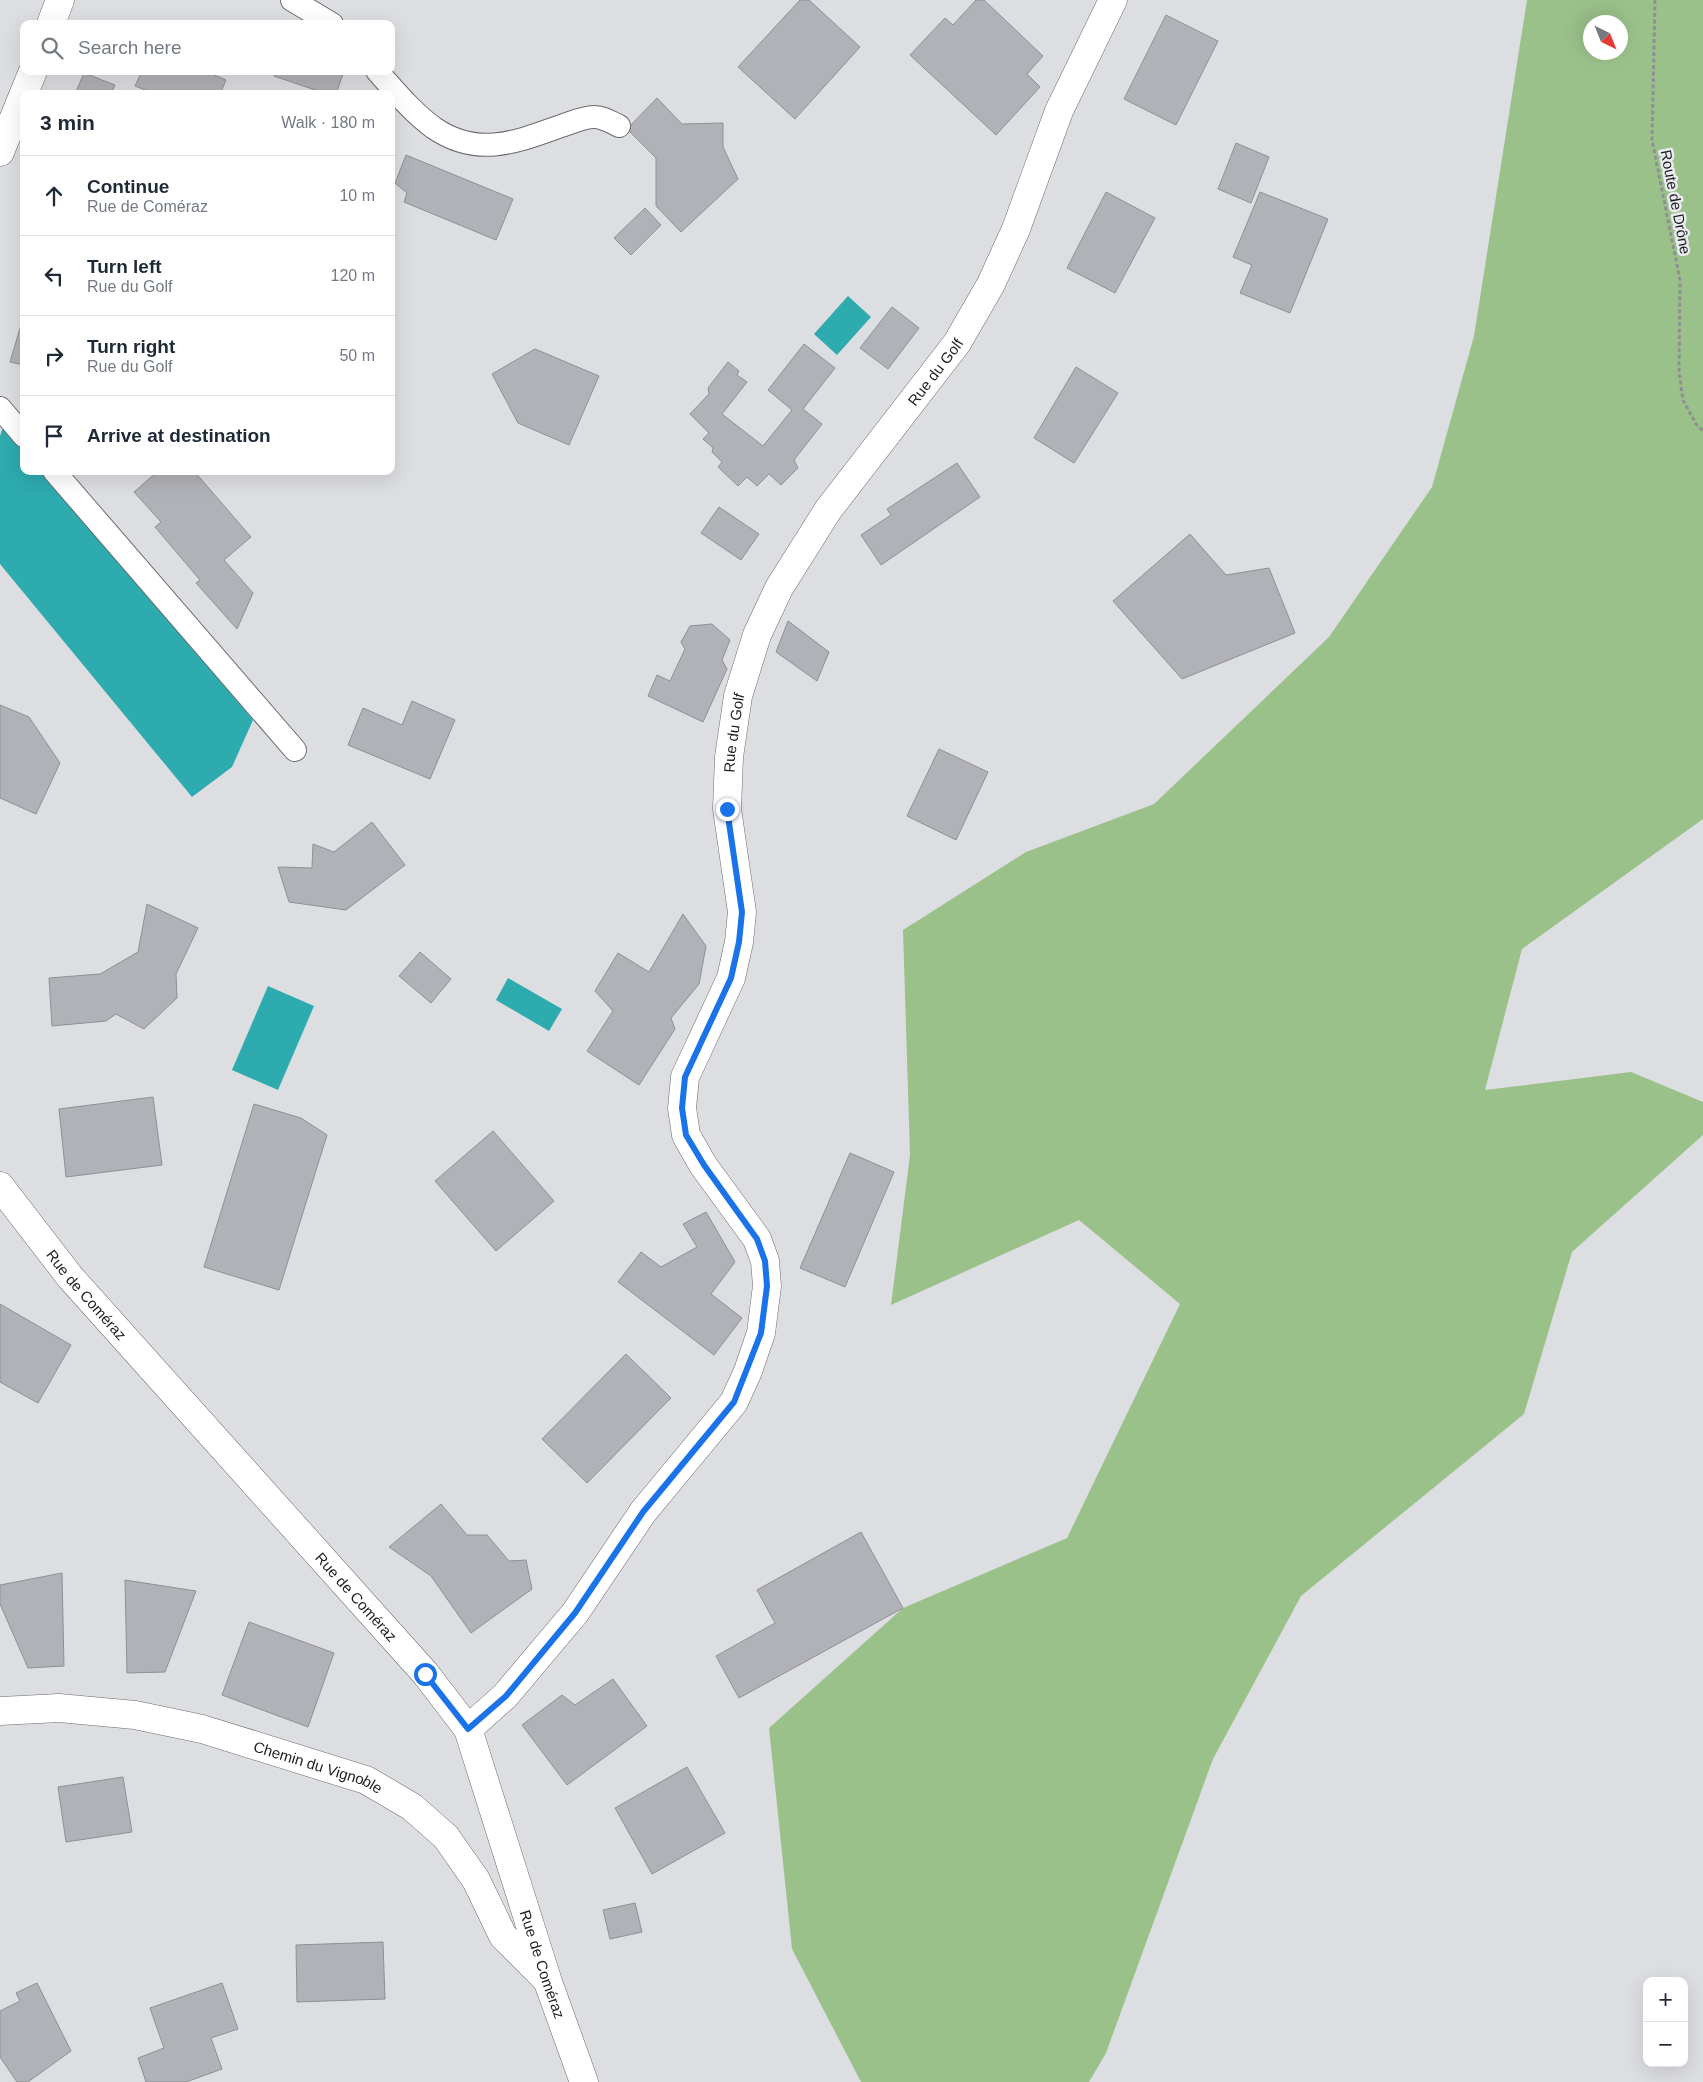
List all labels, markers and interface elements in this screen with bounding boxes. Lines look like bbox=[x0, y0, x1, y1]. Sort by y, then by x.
north arrow bbox=[1583, 15, 1628, 60]
search box bbox=[20, 20, 395, 75]
icon: search bbox=[38, 34, 66, 62]
text: Search here bbox=[78, 37, 182, 58]
text: 3 min bbox=[40, 111, 95, 134]
text: Walk · 180 m bbox=[281, 114, 375, 131]
street label: Route de Drône bbox=[1658, 148, 1694, 256]
text: Continue bbox=[87, 176, 169, 197]
icon: ahead bbox=[40, 182, 68, 210]
text: 10 m bbox=[339, 187, 375, 204]
text: Rue de Coméraz bbox=[87, 198, 208, 215]
text: Turn left bbox=[87, 256, 162, 277]
icon: left bbox=[40, 262, 68, 290]
text: 120 m bbox=[331, 267, 375, 284]
text: Rue du Golf bbox=[87, 278, 172, 295]
street label: Rue du Golf bbox=[904, 335, 967, 408]
text: Turn right bbox=[87, 336, 175, 357]
icon: right bbox=[40, 342, 68, 370]
text: 50 m bbox=[339, 347, 375, 364]
text: Rue du Golf bbox=[87, 358, 172, 375]
icon: arrive bbox=[40, 422, 68, 450]
text: Arrive at destination bbox=[87, 425, 271, 446]
street label: Rue du Golf bbox=[720, 690, 747, 773]
route end bbox=[716, 798, 739, 821]
street label: Rue de Coméraz bbox=[43, 1246, 130, 1343]
street label: Rue de Coméraz bbox=[312, 1549, 401, 1644]
route start bbox=[414, 1663, 437, 1686]
street label: Chemin du Vignoble bbox=[252, 1737, 386, 1796]
street label: Rue de Coméraz bbox=[517, 1908, 569, 2021]
map controls bbox=[1643, 1977, 1688, 2067]
button: + bbox=[1643, 1977, 1688, 2022]
button: − bbox=[1643, 2022, 1688, 2067]

